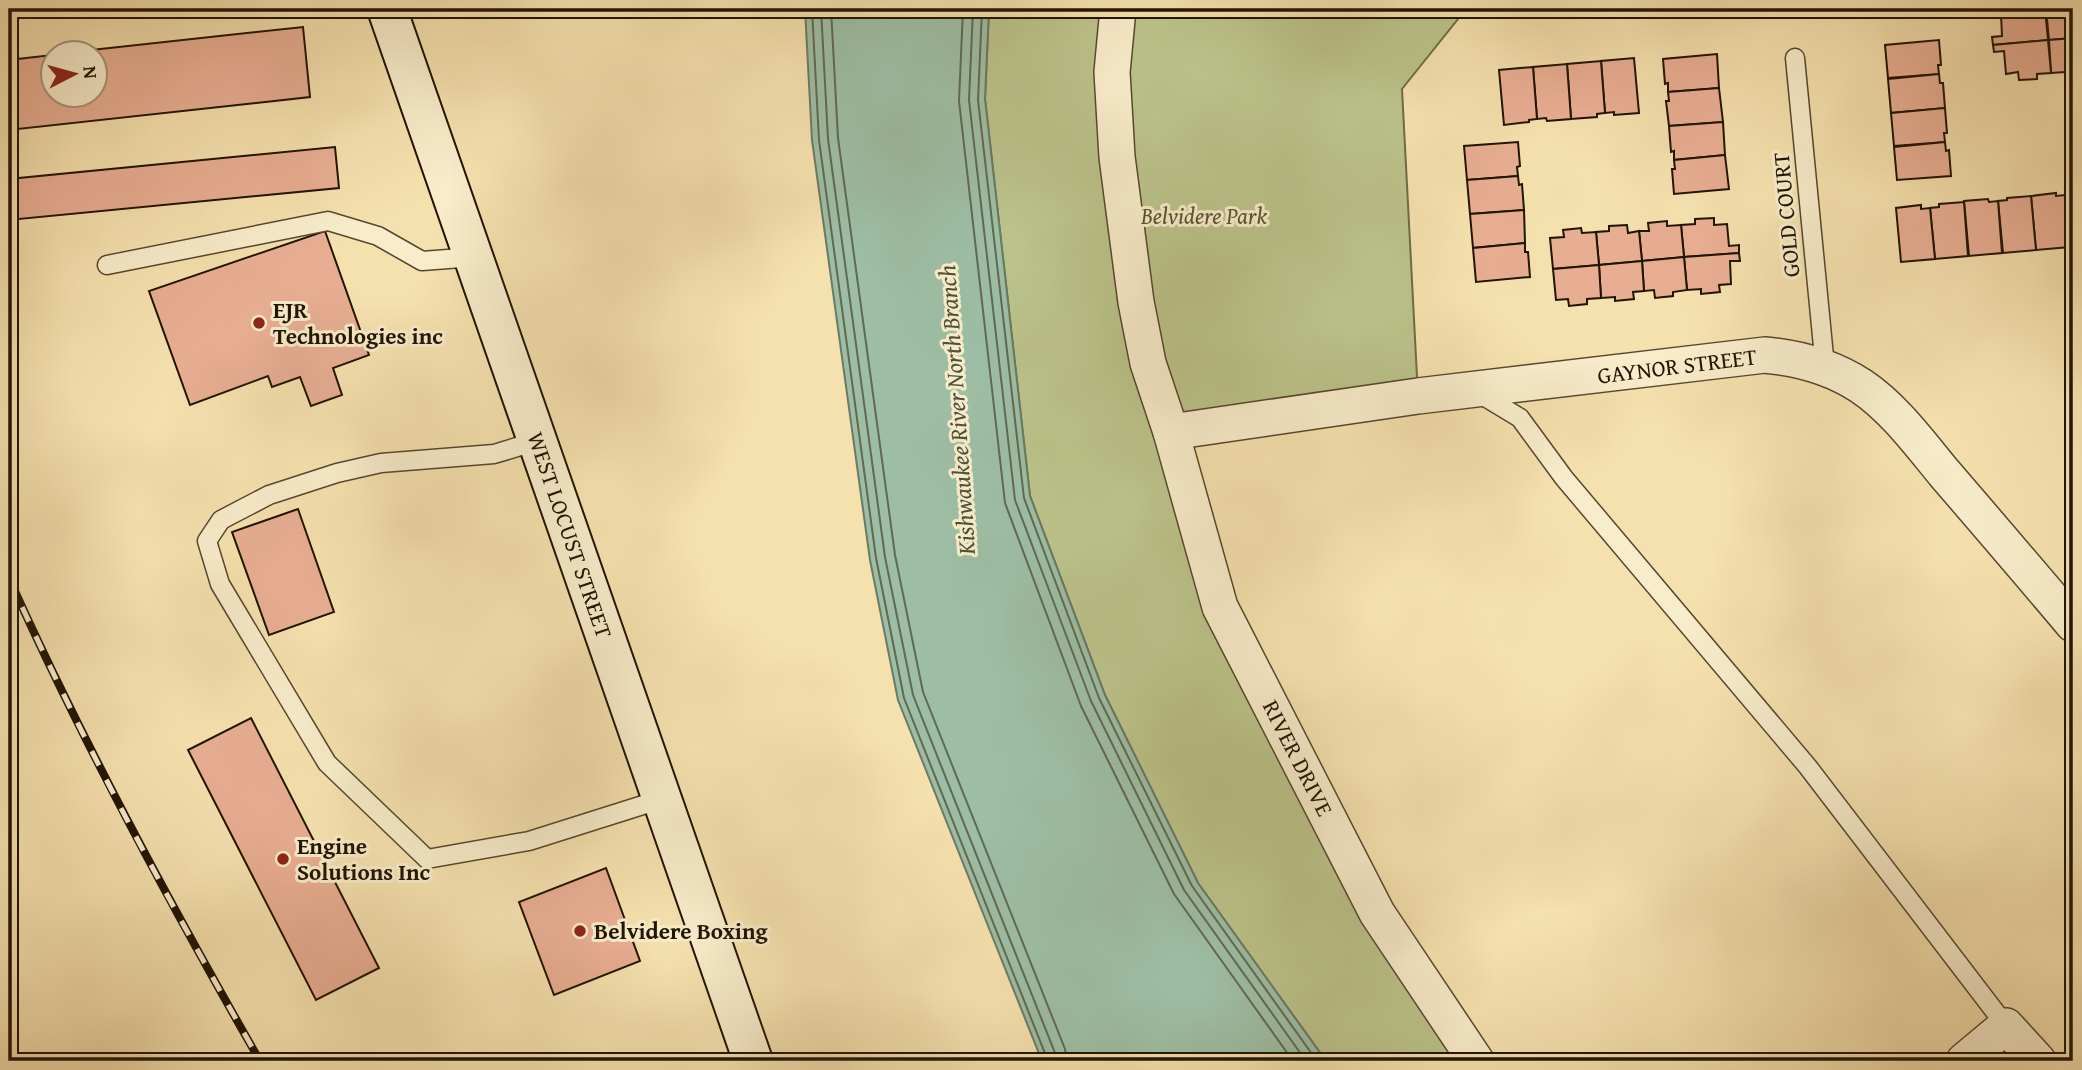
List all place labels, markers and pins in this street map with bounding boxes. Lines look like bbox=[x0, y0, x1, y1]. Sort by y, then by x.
place label: EJR Technologies inc bbox=[273, 293, 443, 352]
marker: EJR Technologies inc bbox=[251, 315, 267, 331]
place label: Engine Solutions Inc bbox=[297, 829, 431, 888]
marker: Engine Solutions Inc bbox=[275, 851, 291, 867]
place label: Belvidere Boxing bbox=[594, 914, 768, 947]
marker: Belvidere Boxing bbox=[572, 923, 588, 939]

